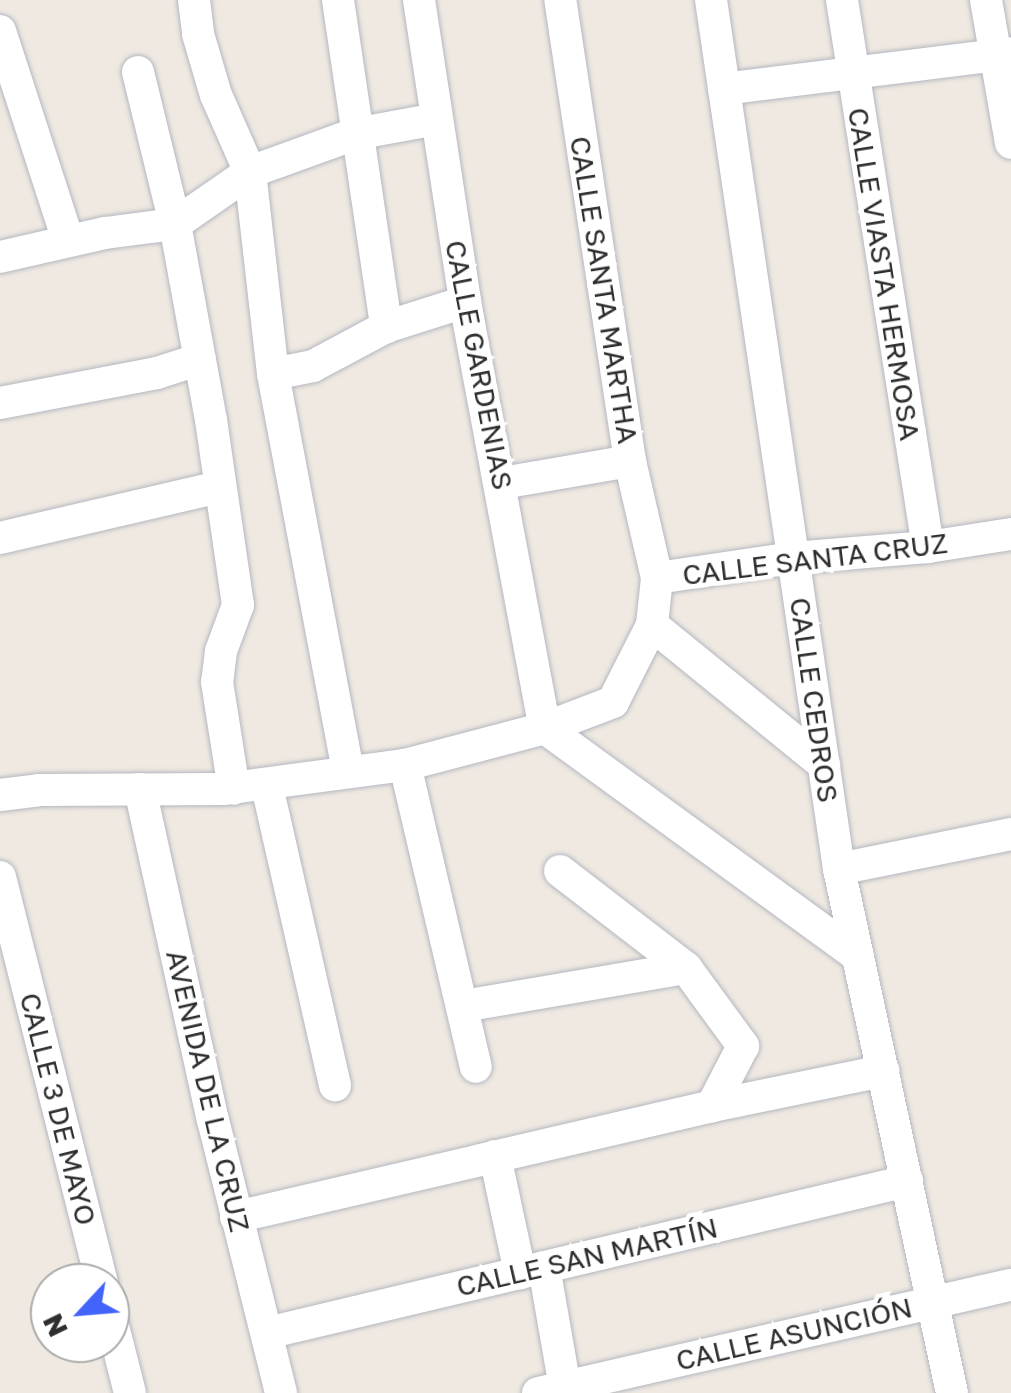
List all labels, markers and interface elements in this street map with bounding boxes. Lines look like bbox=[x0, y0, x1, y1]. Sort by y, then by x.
street label: CALLE VIASTA HERMOSA bbox=[841, 105, 927, 443]
street label: CALLE SANTA MARTHA bbox=[563, 134, 645, 446]
street label: CALLE GARDENIAS bbox=[438, 237, 520, 493]
street label: CALLE SANTA CRUZ bbox=[681, 526, 949, 592]
street label: CALLE CEDROS bbox=[783, 595, 845, 805]
street label: AVENIDA DE LA CRUZ bbox=[159, 947, 257, 1235]
street label: CALLE 3 DE MAYO bbox=[13, 989, 103, 1229]
street label: CALLE SAN MARTÍN bbox=[453, 1211, 721, 1303]
north arrow bbox=[30, 1263, 130, 1363]
street label: CALLE ASUNCIÓN bbox=[673, 1291, 915, 1377]
text: N bbox=[35, 1309, 74, 1342]

